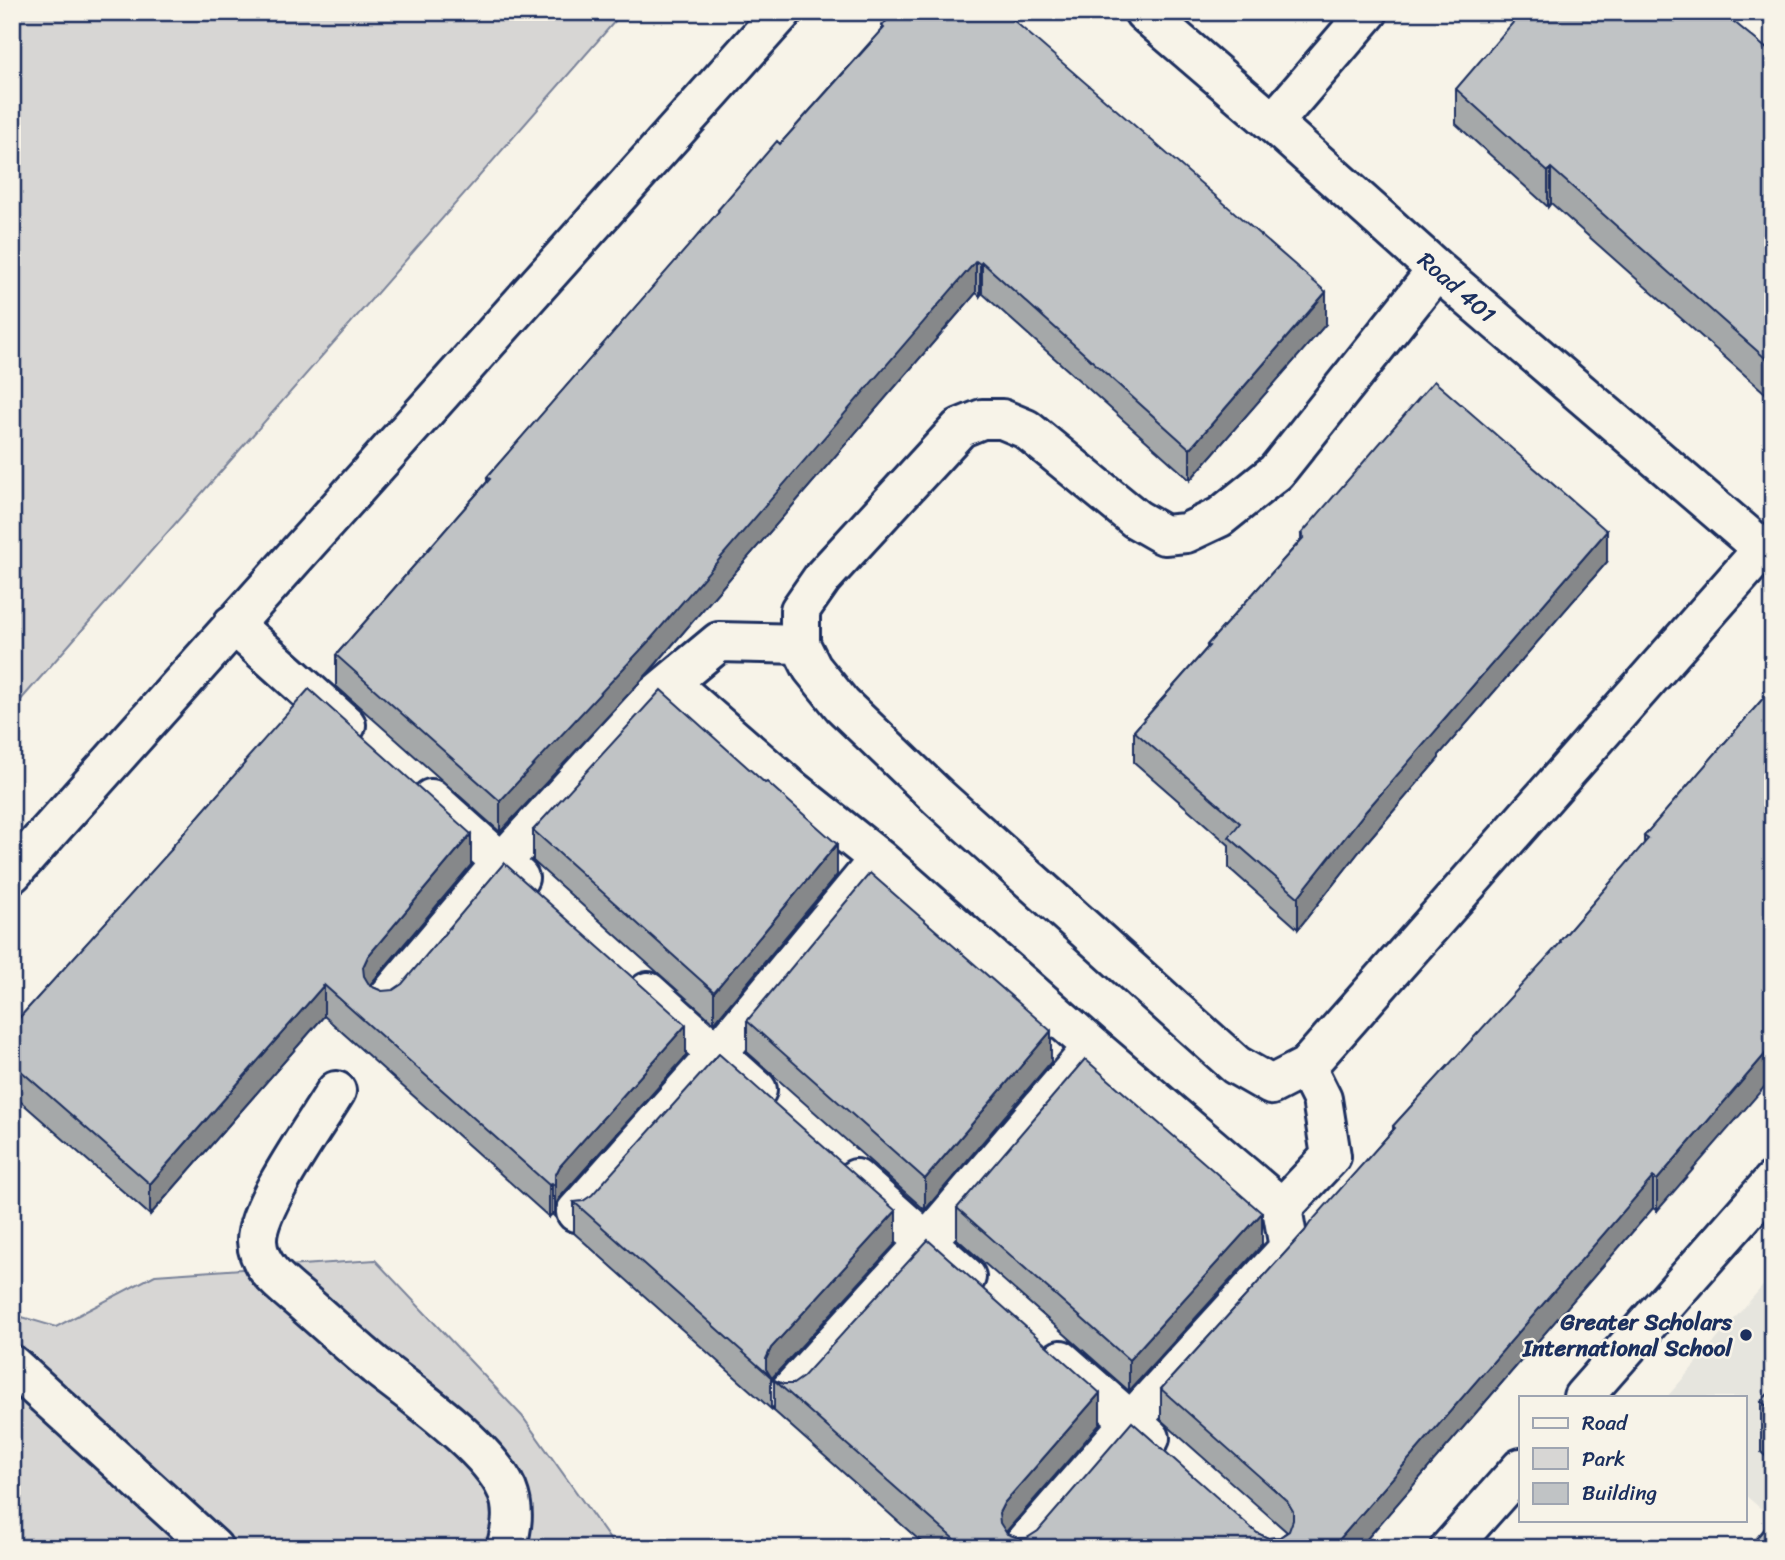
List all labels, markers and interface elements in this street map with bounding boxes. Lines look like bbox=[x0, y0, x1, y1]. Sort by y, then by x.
street label: Road 401 bbox=[1408, 241, 1506, 334]
place label: Greater Scholars International School bbox=[1522, 1302, 1733, 1369]
marker: Greater Scholars International School bbox=[1738, 1327, 1754, 1343]
legend bbox=[1519, 1396, 1746, 1522]
text: Road bbox=[1582, 1404, 1629, 1442]
text: Park bbox=[1582, 1440, 1625, 1478]
text: Building bbox=[1582, 1474, 1658, 1512]

